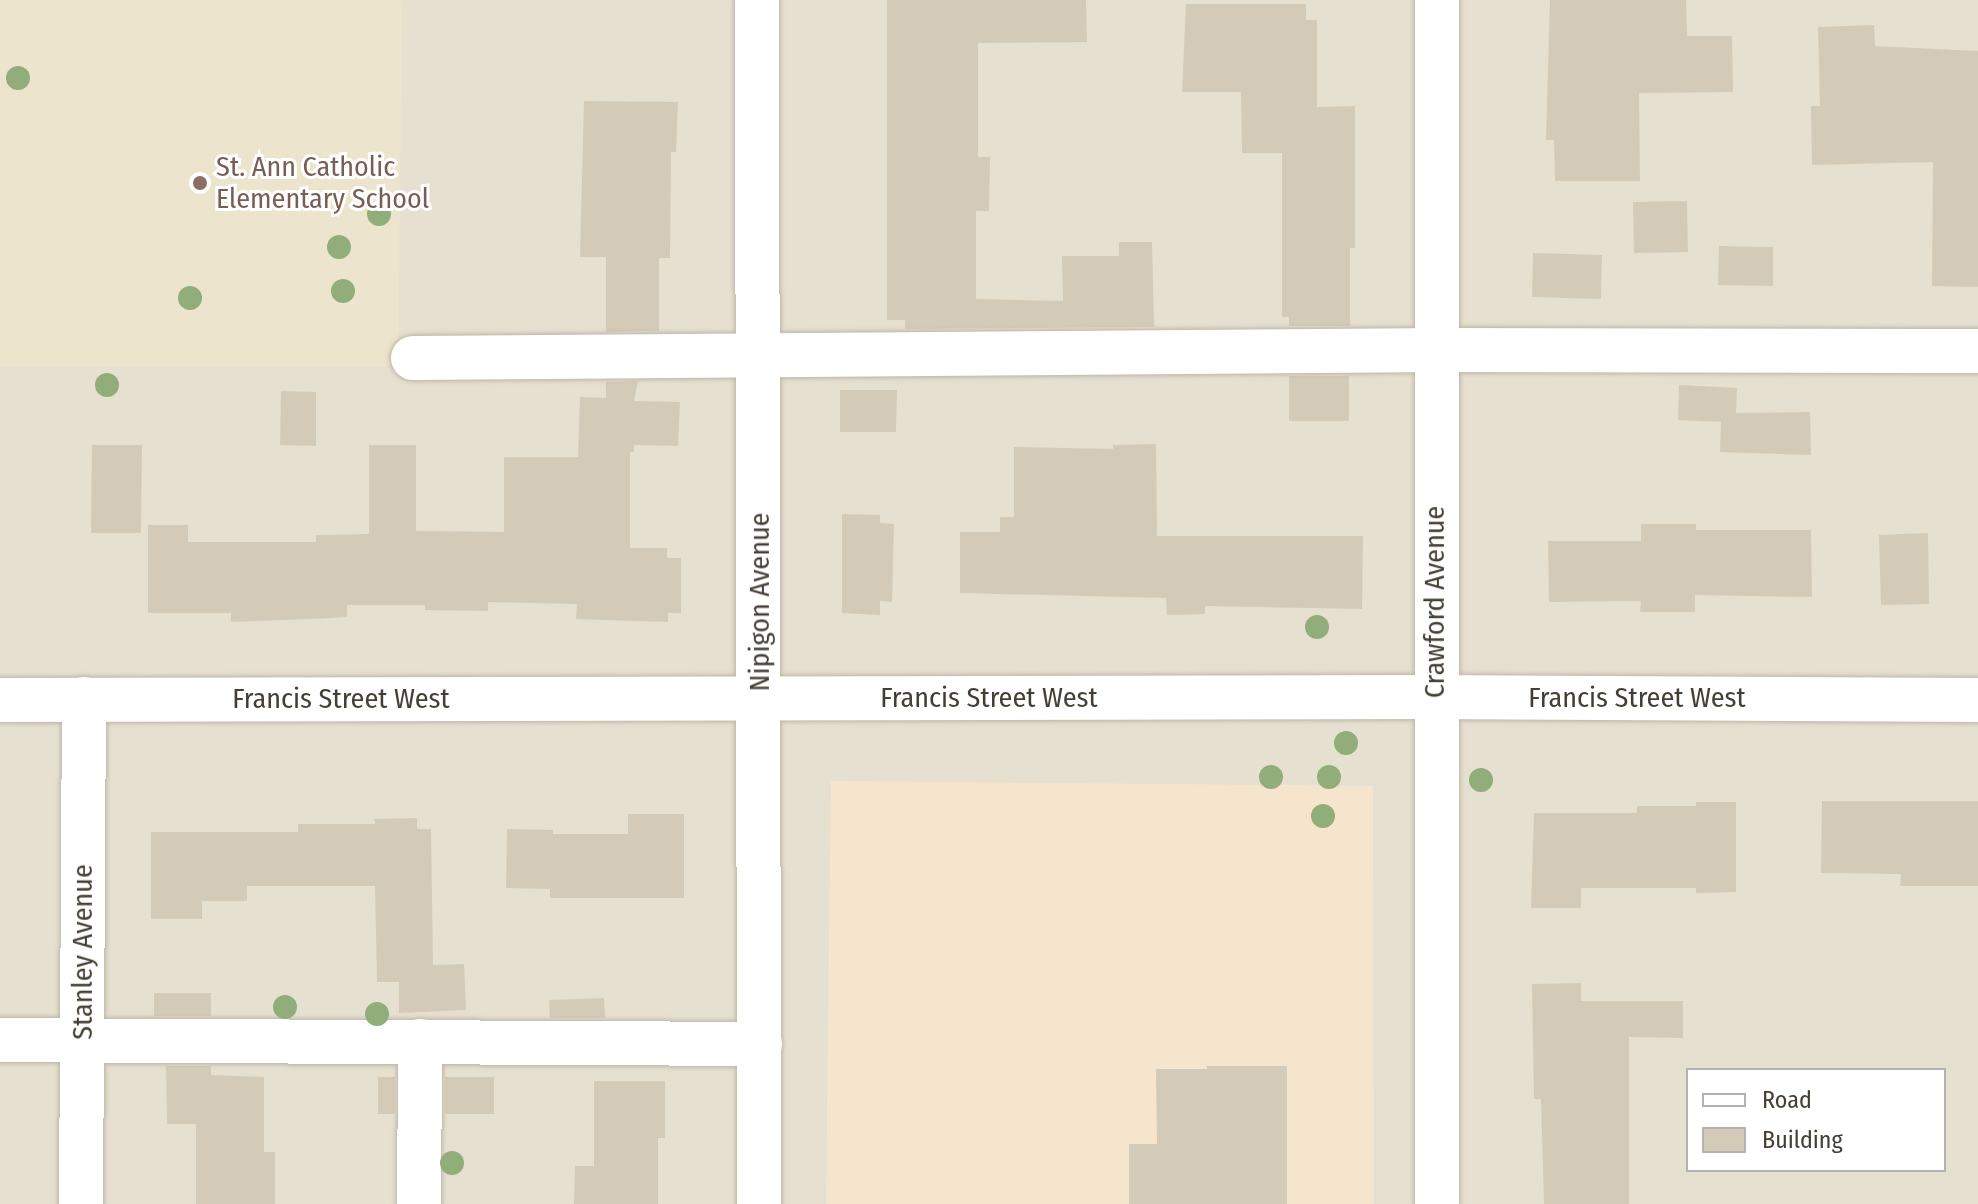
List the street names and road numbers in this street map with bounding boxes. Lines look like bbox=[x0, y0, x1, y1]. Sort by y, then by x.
street label: Crawford Avenue bbox=[1418, 506, 1452, 698]
street label: Nipigon Avenue bbox=[743, 513, 777, 691]
street label: Francis Street West bbox=[880, 681, 1098, 715]
street label: Francis Street West bbox=[1528, 681, 1746, 715]
street label: Francis Street West bbox=[232, 682, 450, 716]
street label: Stanley Avenue bbox=[66, 864, 100, 1040]

